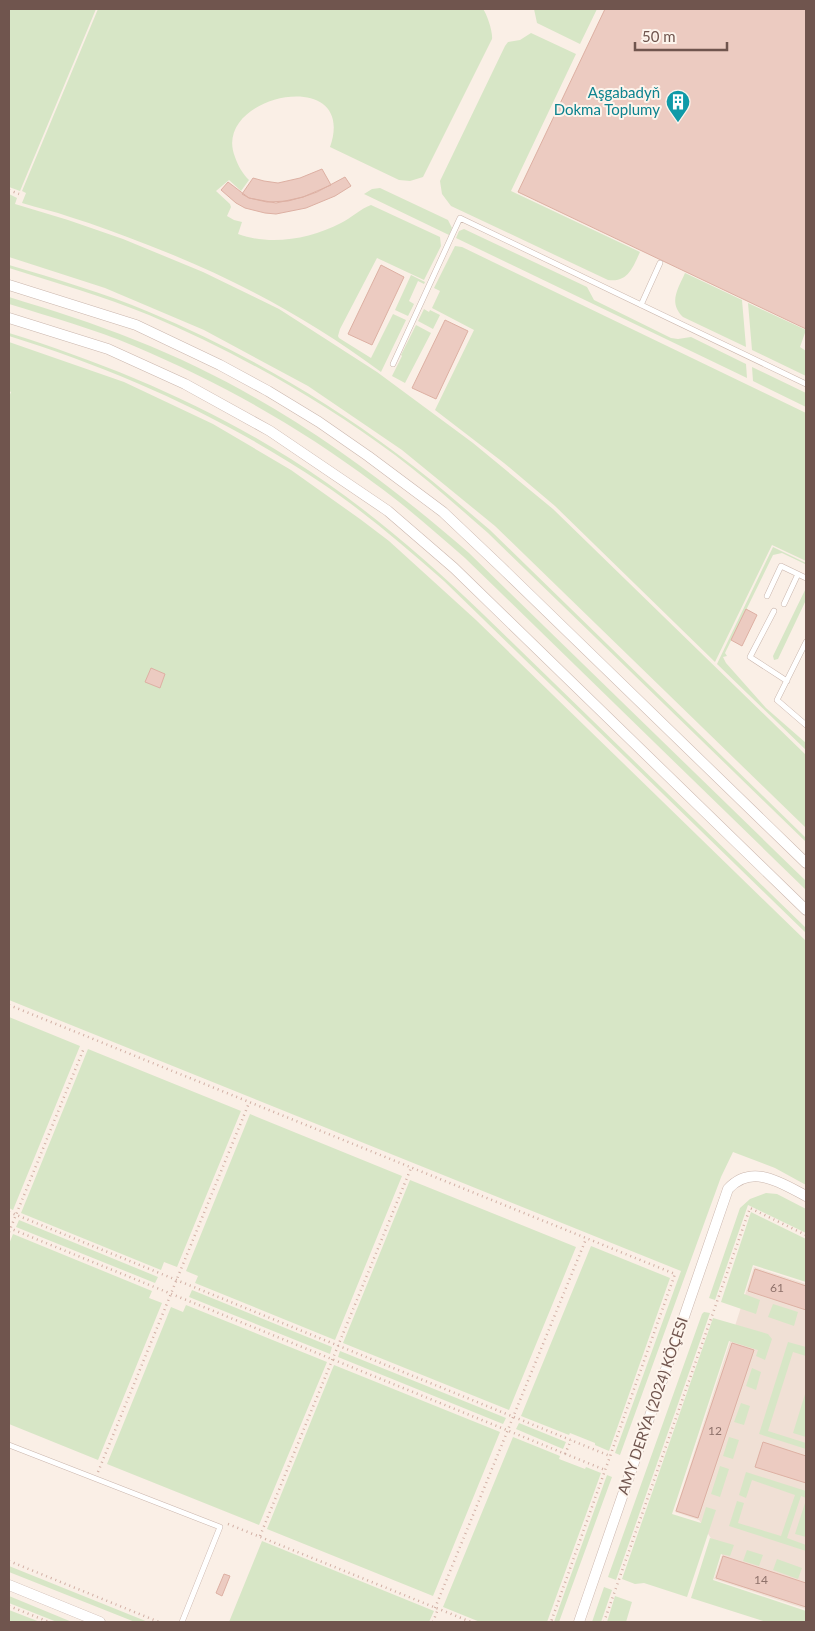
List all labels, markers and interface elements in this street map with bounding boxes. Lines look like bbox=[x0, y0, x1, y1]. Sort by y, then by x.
scale bar bbox=[635, 20, 728, 52]
text: 50 m bbox=[642, 27, 676, 45]
place label: Aşgabadyň Dokma Toplumy bbox=[554, 83, 660, 118]
building icon: Aşgabadyň Dokma Toplumy bbox=[665, 89, 691, 123]
house number: 61 bbox=[770, 1280, 784, 1295]
street label: AMY DERÝA (2024) KÖÇESI bbox=[613, 1315, 691, 1497]
house number: 12 bbox=[708, 1423, 722, 1438]
house number: 14 bbox=[754, 1572, 768, 1587]

